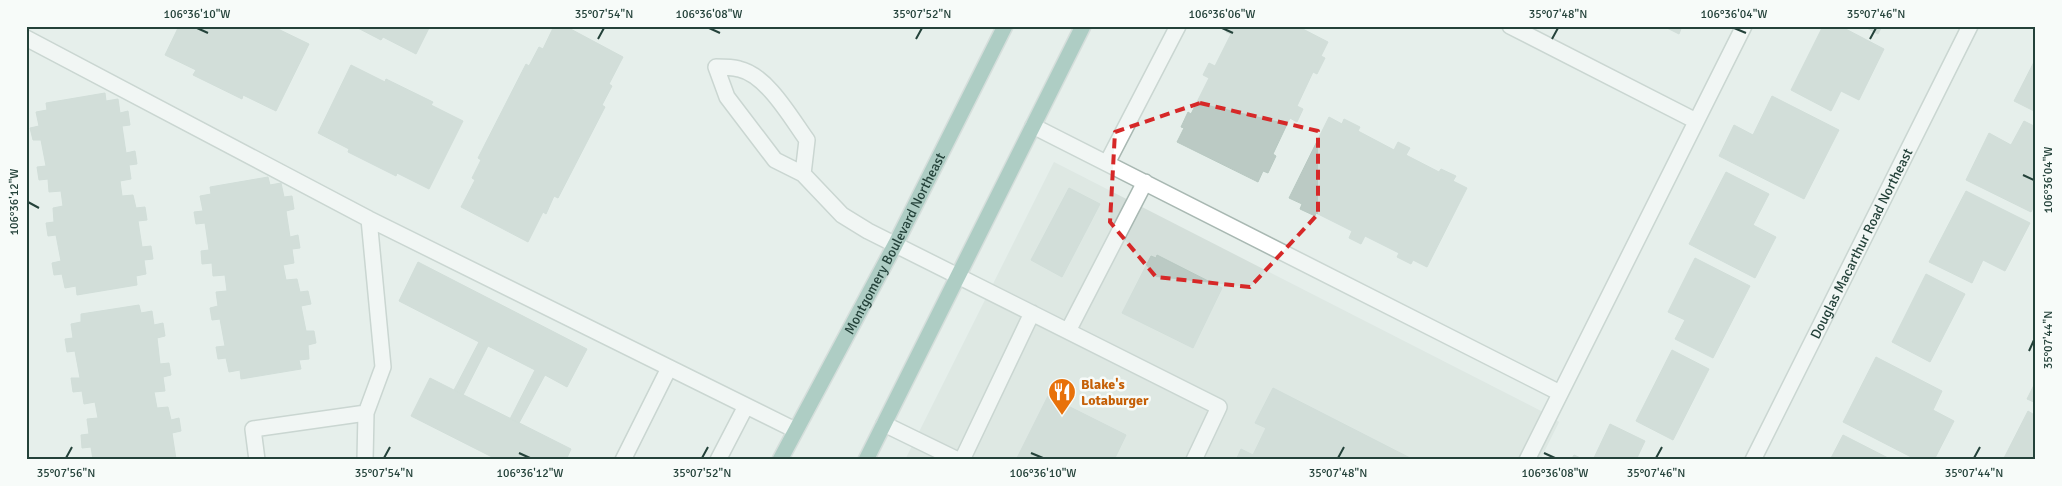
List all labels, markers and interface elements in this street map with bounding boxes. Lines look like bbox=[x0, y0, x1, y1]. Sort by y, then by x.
text: 106°36'10"W bbox=[163, 7, 231, 22]
text: 35°07'54"N bbox=[575, 7, 633, 22]
text: 106°36'08"W bbox=[675, 7, 743, 22]
text: 35°07'52"N bbox=[893, 7, 951, 22]
text: 106°36'06"W bbox=[1188, 7, 1256, 22]
text: 35°07'48"N bbox=[1529, 7, 1587, 22]
text: 106°36'04"W bbox=[1700, 7, 1768, 22]
text: 35°07'46"N bbox=[1847, 7, 1905, 22]
street label: Douglas Macarthur Road Northeast bbox=[1806, 145, 1916, 342]
text: 106°36'04"W bbox=[2041, 146, 2056, 214]
street label: Montgomery Boulevard Northeast bbox=[840, 150, 949, 337]
text: 106°36'12"W bbox=[7, 168, 22, 236]
text: 35°07'44"N bbox=[2041, 311, 2056, 369]
place label: Blake's Lotaburger bbox=[1081, 376, 1149, 409]
restaurant icon: Blake's Lotaburger bbox=[1047, 377, 1077, 416]
text: 35°07'56"N bbox=[37, 466, 95, 481]
text: 35°07'54"N bbox=[355, 466, 413, 481]
text: 106°36'12"W bbox=[496, 466, 564, 481]
text: 35°07'52"N bbox=[673, 466, 731, 481]
text: 106°36'10"W bbox=[1009, 466, 1077, 481]
text: 35°07'48"N bbox=[1309, 466, 1367, 481]
text: 106°36'08"W bbox=[1521, 466, 1589, 481]
text: 35°07'46"N bbox=[1627, 466, 1685, 481]
text: 35°07'44"N bbox=[1945, 466, 2003, 481]

